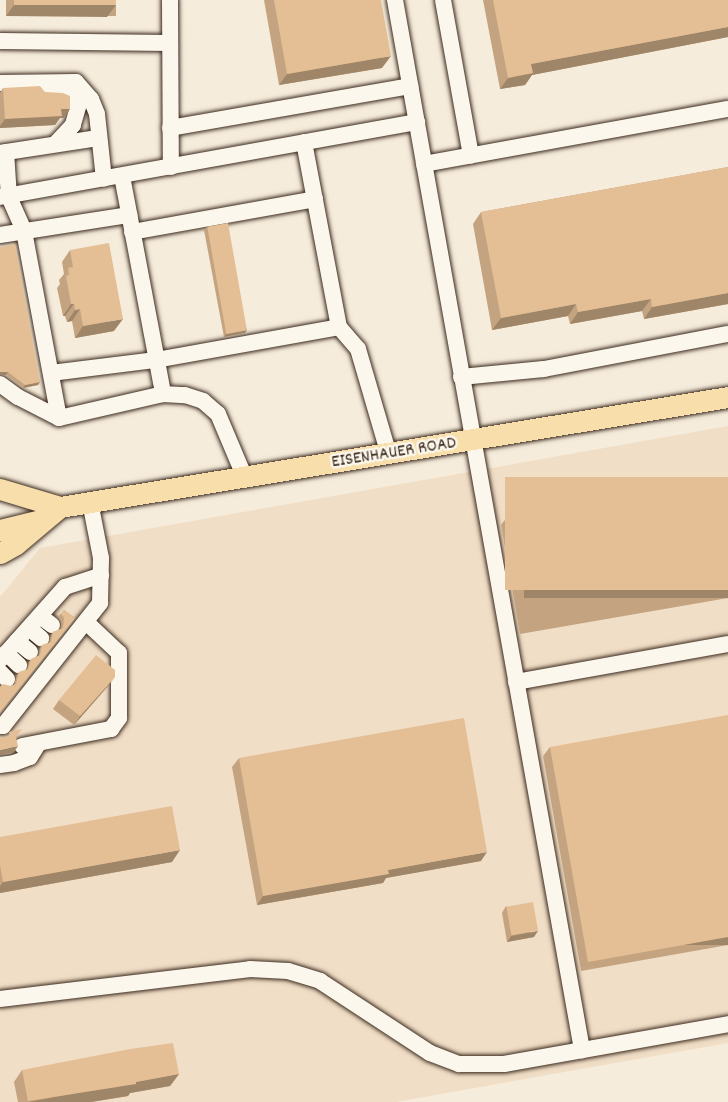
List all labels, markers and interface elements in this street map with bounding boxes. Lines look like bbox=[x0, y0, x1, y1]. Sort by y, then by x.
street label: EISENHAUER ROAD bbox=[330, 433, 458, 475]

